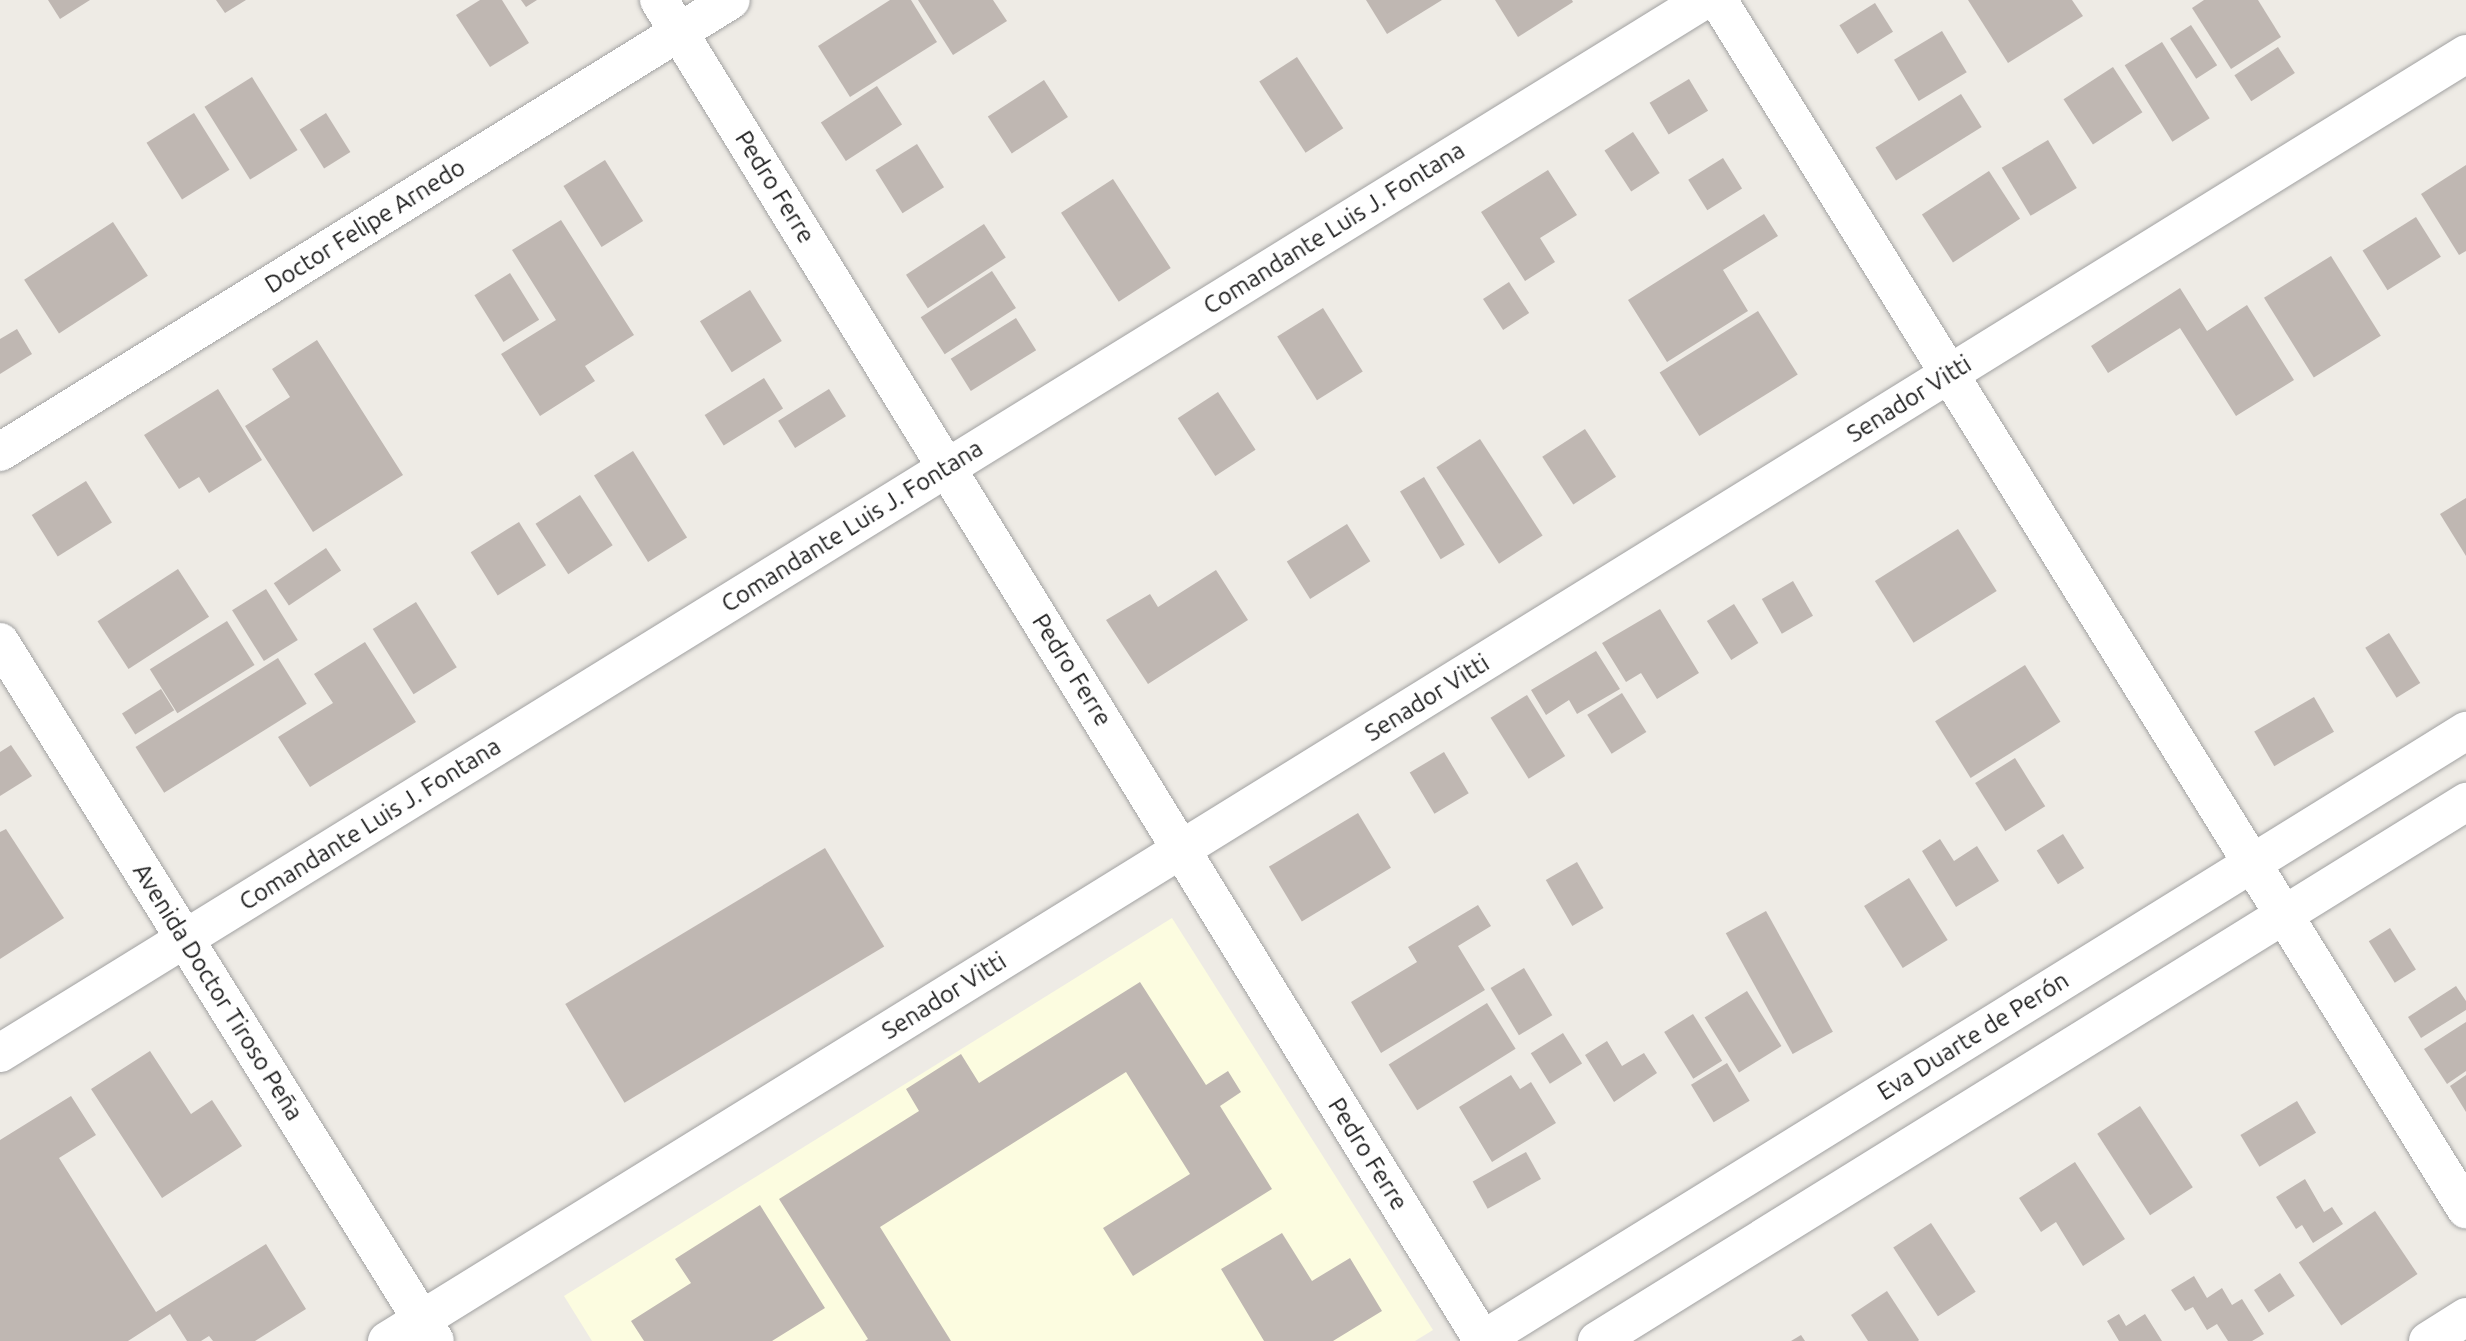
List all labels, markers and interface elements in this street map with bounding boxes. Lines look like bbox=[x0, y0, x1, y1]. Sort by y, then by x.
street label: Pedro Ferre bbox=[729, 126, 821, 248]
street label: Comandante Luis J. Fontana bbox=[1198, 136, 1470, 320]
street label: Doctor Felipe Arnedo bbox=[260, 153, 470, 299]
street label: Senador Vitti bbox=[1842, 349, 1976, 449]
street label: Comandante Luis J. Fontana bbox=[716, 434, 988, 618]
street label: Pedro Ferre bbox=[1026, 609, 1118, 731]
street label: Senador Vitti bbox=[1360, 648, 1494, 748]
street label: Comandante Luis J. Fontana bbox=[234, 732, 506, 916]
street label: Avenida Doctor Tiroso Peña bbox=[127, 858, 309, 1126]
street label: Senador Vitti bbox=[877, 946, 1011, 1046]
street label: Eva Duarte de Perón bbox=[1872, 966, 2074, 1106]
street label: Pedro Ferre bbox=[1322, 1093, 1414, 1215]

